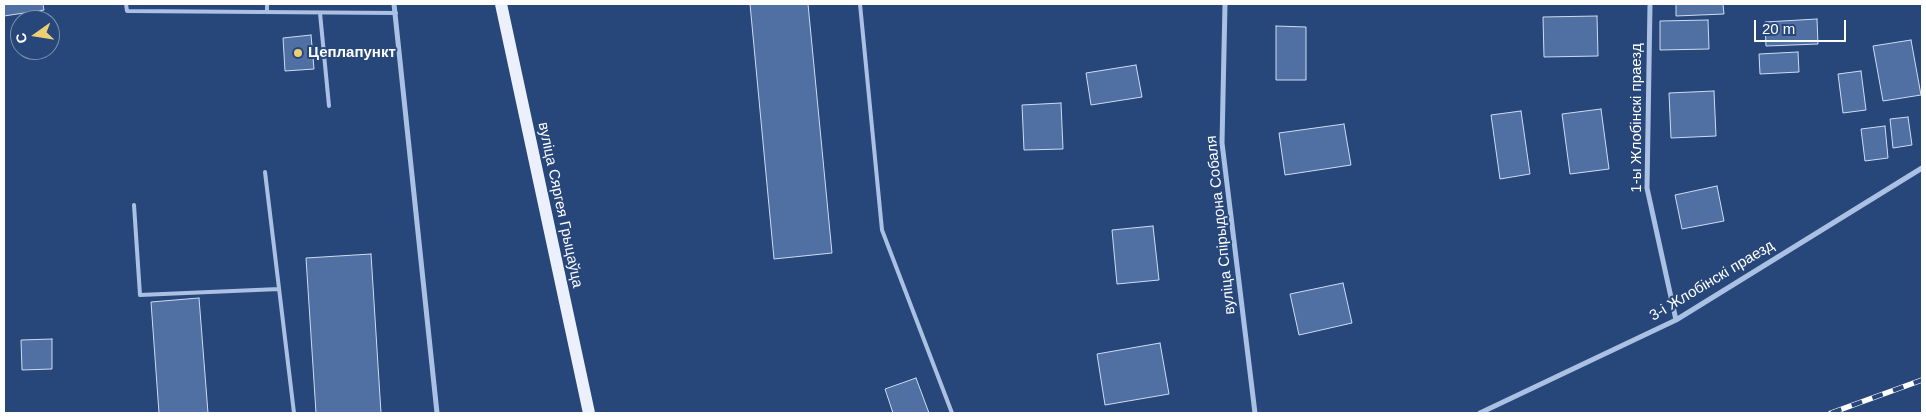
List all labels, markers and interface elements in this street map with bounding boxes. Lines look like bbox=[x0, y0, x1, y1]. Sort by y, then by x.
north arrow bbox=[10, 10, 60, 60]
scale bar bbox=[1756, 10, 1848, 42]
text: 20 m bbox=[1762, 20, 1795, 37]
text: С bbox=[12, 31, 30, 45]
street label: 1-ы Жлобінскі праезд bbox=[1628, 43, 1646, 193]
place label: Цеплапункт bbox=[308, 44, 396, 62]
marker: Цеплапункт bbox=[292, 47, 304, 59]
street label: вуліца Сяргея Грыцаўца bbox=[534, 121, 586, 289]
street label: вуліца Спірыдона Собаля bbox=[1203, 135, 1239, 315]
street label: 3-і Жлобінскі праезд bbox=[1647, 237, 1777, 325]

